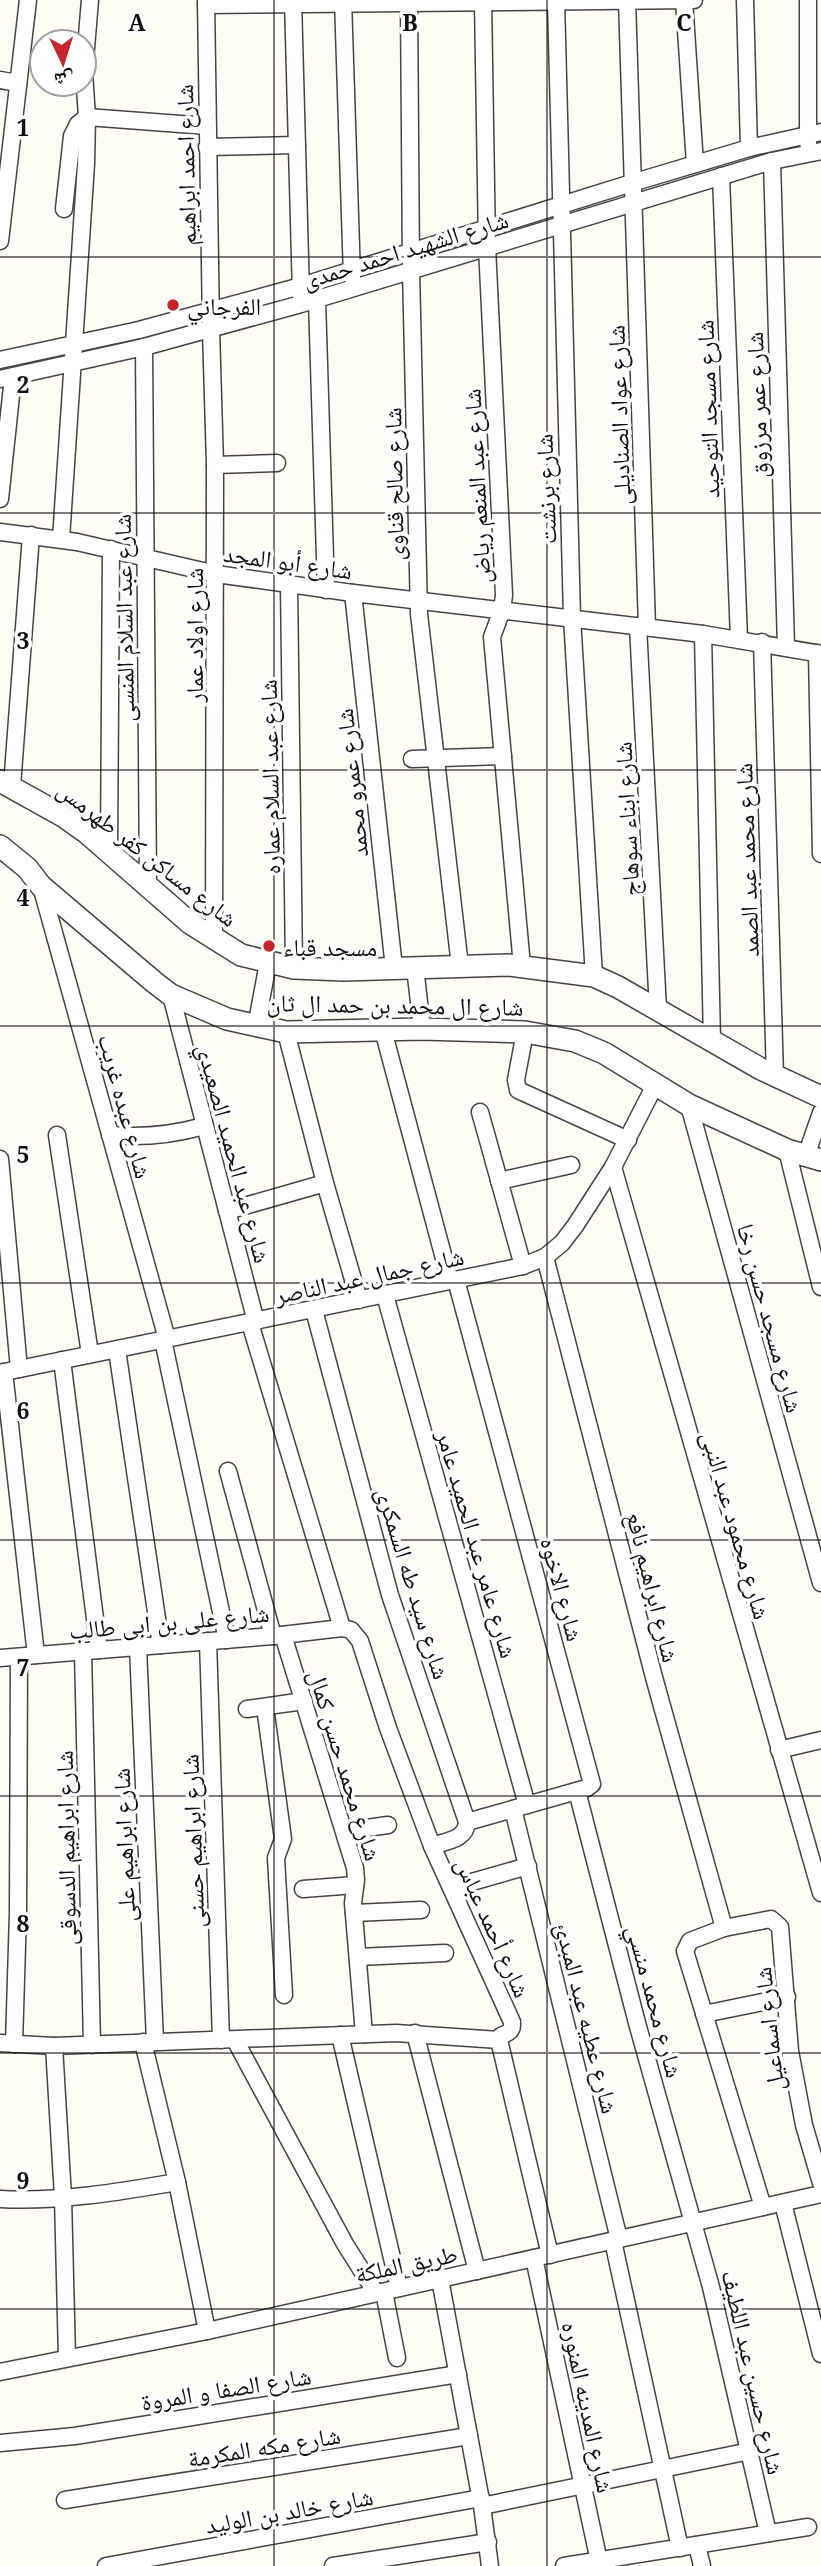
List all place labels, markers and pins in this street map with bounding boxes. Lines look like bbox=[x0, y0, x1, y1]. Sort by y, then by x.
place label: الفرجاني bbox=[187, 289, 261, 326]
marker: الفرجاني bbox=[165, 297, 181, 313]
place label: مسجد قباء bbox=[283, 930, 377, 963]
marker: مسجد قباء bbox=[261, 938, 277, 954]

